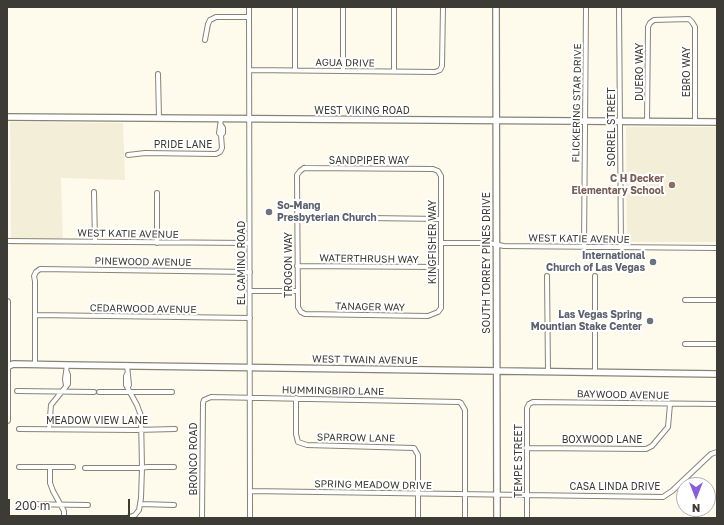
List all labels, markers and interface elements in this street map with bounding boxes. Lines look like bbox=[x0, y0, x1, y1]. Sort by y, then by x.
street label: FLICKERING STAR DRIVE bbox=[570, 43, 584, 163]
street label: DUERO WAY bbox=[634, 43, 646, 101]
street label: EBRO WAY bbox=[681, 47, 693, 97]
street label: AGUA DRIVE bbox=[315, 56, 375, 70]
street label: SORREL STREET bbox=[606, 87, 618, 167]
street label: WEST VIKING ROAD bbox=[314, 105, 410, 117]
street label: PRIDE LANE bbox=[154, 139, 212, 151]
street label: SANDPIPER WAY bbox=[329, 155, 409, 167]
place label: C H Decker Elementary School bbox=[572, 173, 664, 196]
marker: C H Decker Elementary School bbox=[667, 180, 677, 190]
street label: SOUTH TORREY PINES DRIVE bbox=[481, 192, 493, 334]
place label: So-Mang Presbyterian Church bbox=[277, 200, 377, 224]
street label: KINGFISHER WAY bbox=[427, 200, 439, 284]
marker: So-Mang Presbyterian Church bbox=[264, 207, 274, 217]
street label: EL CAMINO ROAD bbox=[236, 221, 248, 305]
street label: WEST KATIE AVENUE bbox=[77, 227, 179, 241]
street label: TROGON WAY bbox=[283, 232, 295, 298]
street label: WEST KATIE AVENUE bbox=[528, 232, 630, 246]
place label: International Church of Las Vegas bbox=[546, 250, 645, 274]
street label: WATERTHRUSH WAY bbox=[319, 252, 419, 266]
street label: PINEWOOD AVENUE bbox=[95, 255, 191, 269]
marker: International Church of Las Vegas bbox=[648, 257, 658, 267]
street label: TANAGER WAY bbox=[335, 300, 405, 314]
street label: CEDARWOOD AVENUE bbox=[90, 302, 196, 316]
place label: Las Vegas Spring Mountian Stake Center bbox=[531, 309, 642, 332]
marker: Las Vegas Spring Mountian Stake Center bbox=[645, 316, 655, 326]
street label: WEST TWAIN AVENUE bbox=[312, 353, 418, 367]
street label: HUMMINGBIRD LANE bbox=[282, 384, 384, 398]
street label: BAYWOOD AVENUE bbox=[577, 388, 669, 402]
street label: MEADOW VIEW LANE bbox=[46, 415, 148, 427]
street label: BRONCO ROAD bbox=[188, 423, 200, 495]
street label: TEMPE STREET bbox=[513, 424, 525, 498]
street label: SPARROW LANE bbox=[317, 431, 395, 445]
street label: BOXWOOD LANE bbox=[562, 434, 642, 446]
north arrow bbox=[676, 477, 716, 517]
street label: SPRING MEADOW DRIVE bbox=[314, 478, 432, 492]
street label: CASA LINDA DRIVE bbox=[570, 481, 660, 493]
scale bar bbox=[10, 491, 132, 517]
text: 200 m bbox=[15, 498, 50, 513]
text: N bbox=[692, 502, 700, 515]

